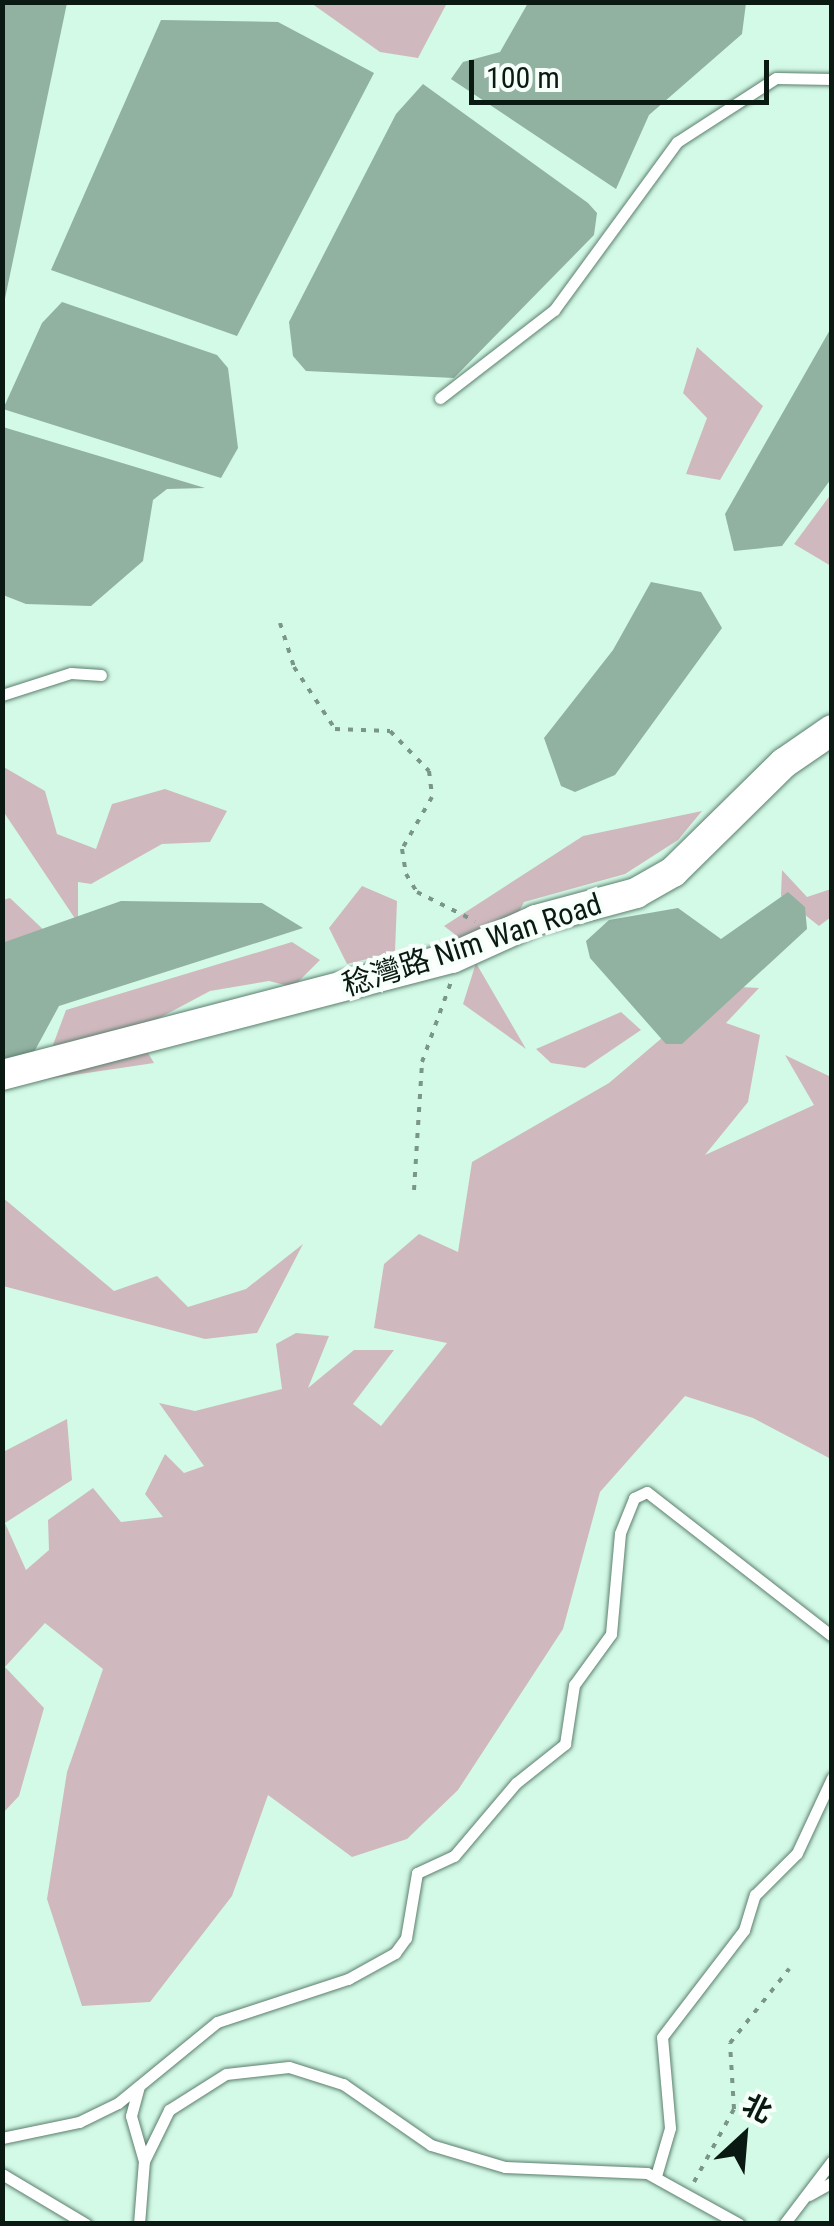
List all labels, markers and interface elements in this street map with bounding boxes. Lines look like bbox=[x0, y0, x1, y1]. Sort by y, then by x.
scale bar bbox=[474, 40, 774, 102]
text: 100 m bbox=[486, 60, 560, 95]
street label: 稔灣路 Nim Wan Road bbox=[338, 886, 606, 1004]
north arrow bbox=[694, 2086, 794, 2186]
text: 北 bbox=[738, 2088, 777, 2130]

